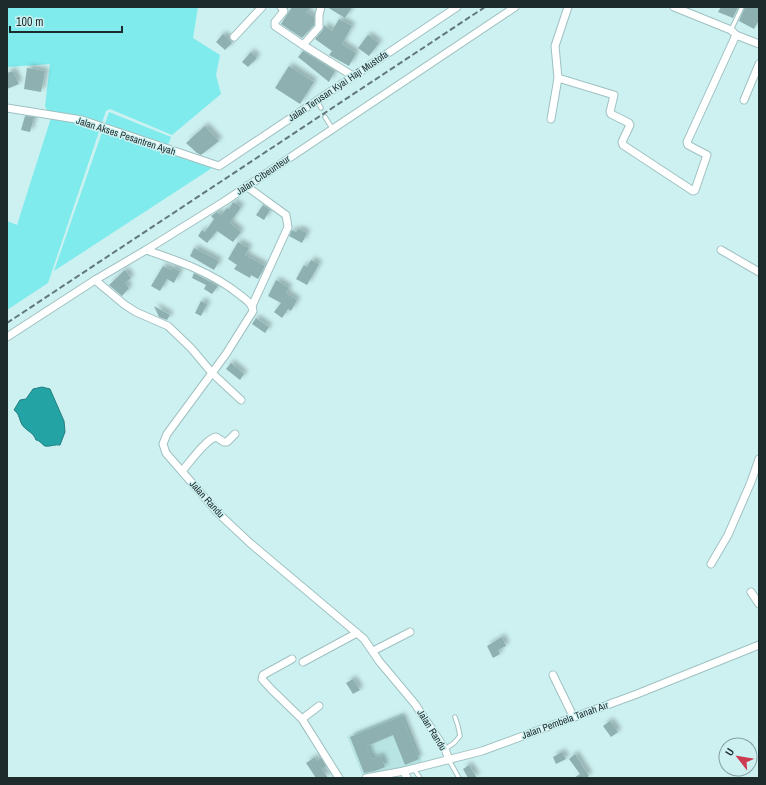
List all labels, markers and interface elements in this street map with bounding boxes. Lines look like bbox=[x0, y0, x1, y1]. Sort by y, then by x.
scale bar bbox=[10, 8, 122, 34]
text: 100 m bbox=[16, 14, 43, 30]
street label: Jalan Terusan Kyai Haji Mustofa bbox=[285, 47, 391, 124]
street label: Jalan Akses Pesantren Ayah bbox=[75, 114, 177, 158]
street label: Jalan Cibeunteur bbox=[233, 152, 293, 198]
street label: Jalan Randu bbox=[187, 478, 227, 520]
street label: Jalan Pembela Tanah Air bbox=[520, 698, 610, 742]
street label: Jalan Randu bbox=[414, 707, 450, 753]
north arrow bbox=[718, 737, 758, 777]
text: U bbox=[722, 745, 737, 758]

